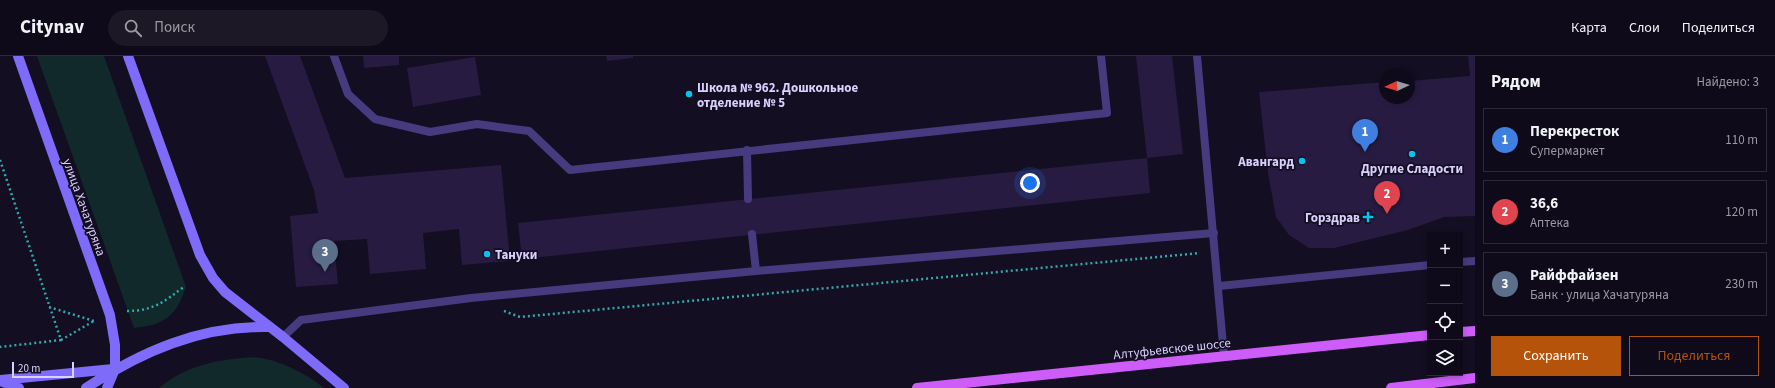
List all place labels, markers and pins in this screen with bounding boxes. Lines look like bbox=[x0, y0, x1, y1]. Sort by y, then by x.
place label: Школа № 962. Дошкольное отделение № 5 bbox=[697, 79, 859, 112]
marker: Школа № 962. Дошкольное отделение № 5 bbox=[684, 89, 694, 99]
pin: 1 bbox=[1352, 119, 1378, 152]
marker: Другие Сладости bbox=[1407, 149, 1417, 159]
place label: Авангард bbox=[1237, 153, 1294, 171]
marker: Авангард bbox=[1297, 156, 1307, 166]
place label: Другие Сладости bbox=[1361, 160, 1463, 178]
pin: 2 bbox=[1374, 181, 1400, 214]
place label: Горздрав bbox=[1305, 209, 1360, 227]
marker: Горздрав bbox=[1363, 212, 1373, 222]
pin: 3 bbox=[312, 239, 338, 272]
place label: Тануки bbox=[495, 246, 537, 264]
marker: Тануки bbox=[482, 249, 492, 259]

